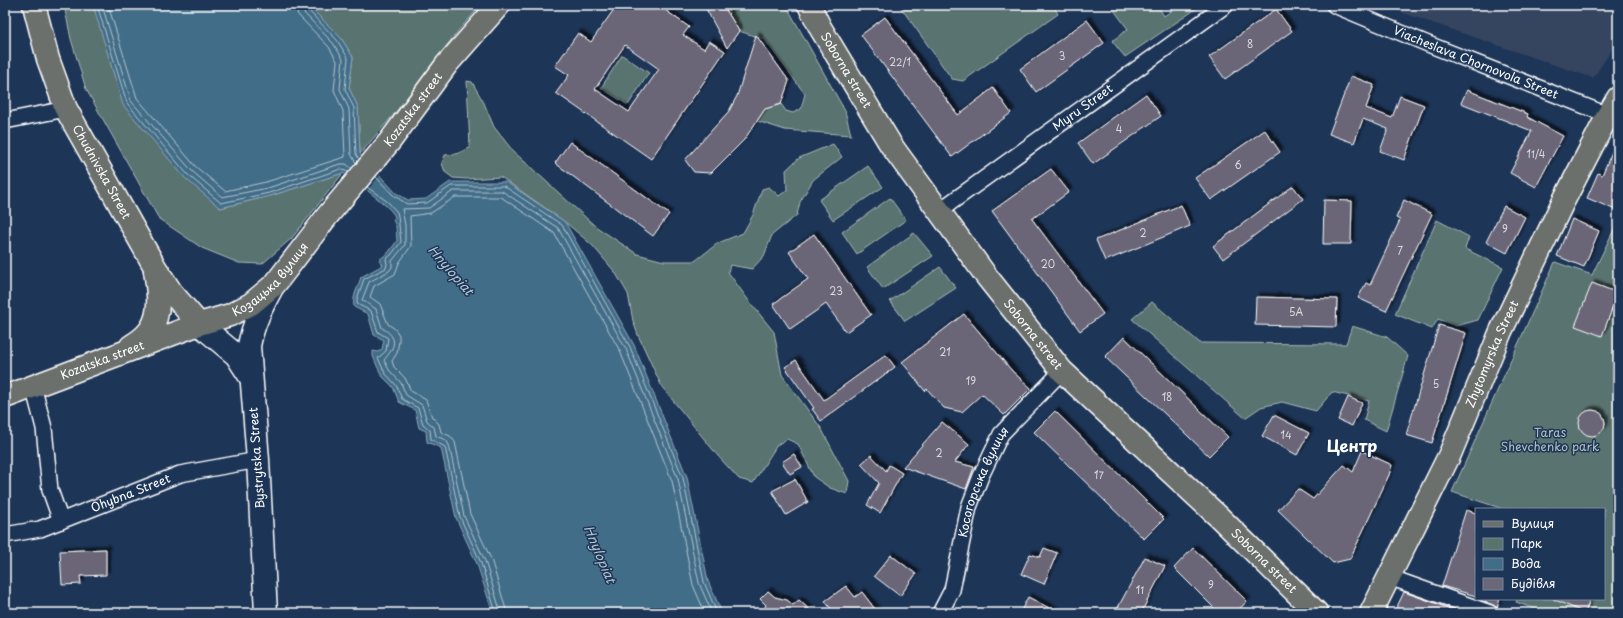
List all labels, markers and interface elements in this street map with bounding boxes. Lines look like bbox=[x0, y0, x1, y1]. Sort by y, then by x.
street label: Viacheslava Chornovola Street bbox=[1391, 21, 1561, 103]
street label: Soborna street bbox=[817, 28, 877, 111]
house number: 8 bbox=[1247, 36, 1253, 51]
house number: 3 bbox=[1059, 48, 1065, 63]
house number: 22/1 bbox=[889, 54, 911, 69]
street label: Kozatska street bbox=[379, 68, 446, 150]
street label: Myru Street bbox=[1048, 79, 1116, 135]
street label: Chudnivska Street bbox=[68, 121, 136, 222]
house number: 4 bbox=[1116, 121, 1123, 136]
house number: 11/4 bbox=[1527, 146, 1546, 161]
house number: 6 bbox=[1234, 157, 1242, 172]
house number: 9 bbox=[1502, 221, 1508, 236]
house number: 2 bbox=[1139, 225, 1147, 240]
street label: Козацька вулиця bbox=[229, 238, 312, 320]
water label: Hnylopiat bbox=[424, 240, 480, 300]
house number: 7 bbox=[1397, 243, 1403, 258]
house number: 20 bbox=[1041, 256, 1055, 271]
house number: 23 bbox=[829, 283, 843, 298]
street label: Soborna street bbox=[1000, 295, 1067, 373]
street label: Zhytomyrska Street bbox=[1460, 297, 1522, 410]
house number: 5А bbox=[1289, 304, 1303, 319]
street label: Kozatska street bbox=[58, 335, 147, 383]
house number: 21 bbox=[939, 344, 951, 359]
house number: 19 bbox=[966, 373, 976, 388]
house number: 5 bbox=[1433, 376, 1439, 391]
house number: 18 bbox=[1162, 389, 1172, 404]
street label: Bystrytska Street bbox=[243, 407, 269, 509]
street label: Косогорська вулиця bbox=[953, 421, 1012, 539]
park label: Taras Shevchenko park bbox=[1501, 423, 1599, 455]
house number: 14 bbox=[1280, 427, 1292, 442]
district label: Центр bbox=[1327, 433, 1377, 457]
house number: 2 bbox=[935, 445, 943, 460]
house number: 17 bbox=[1094, 467, 1105, 482]
street label: Ohybna Street bbox=[88, 469, 173, 516]
legend bbox=[1475, 508, 1605, 600]
text: Вулиця bbox=[1511, 514, 1554, 532]
water label: Hnylopiat bbox=[580, 522, 622, 587]
street label: Soborna street bbox=[1228, 524, 1302, 597]
text: Парк bbox=[1511, 534, 1543, 552]
text: Вода bbox=[1511, 554, 1541, 572]
text: Будівля bbox=[1511, 574, 1556, 592]
house number: 9 bbox=[1208, 577, 1214, 592]
house number: 11 bbox=[1136, 582, 1144, 597]

